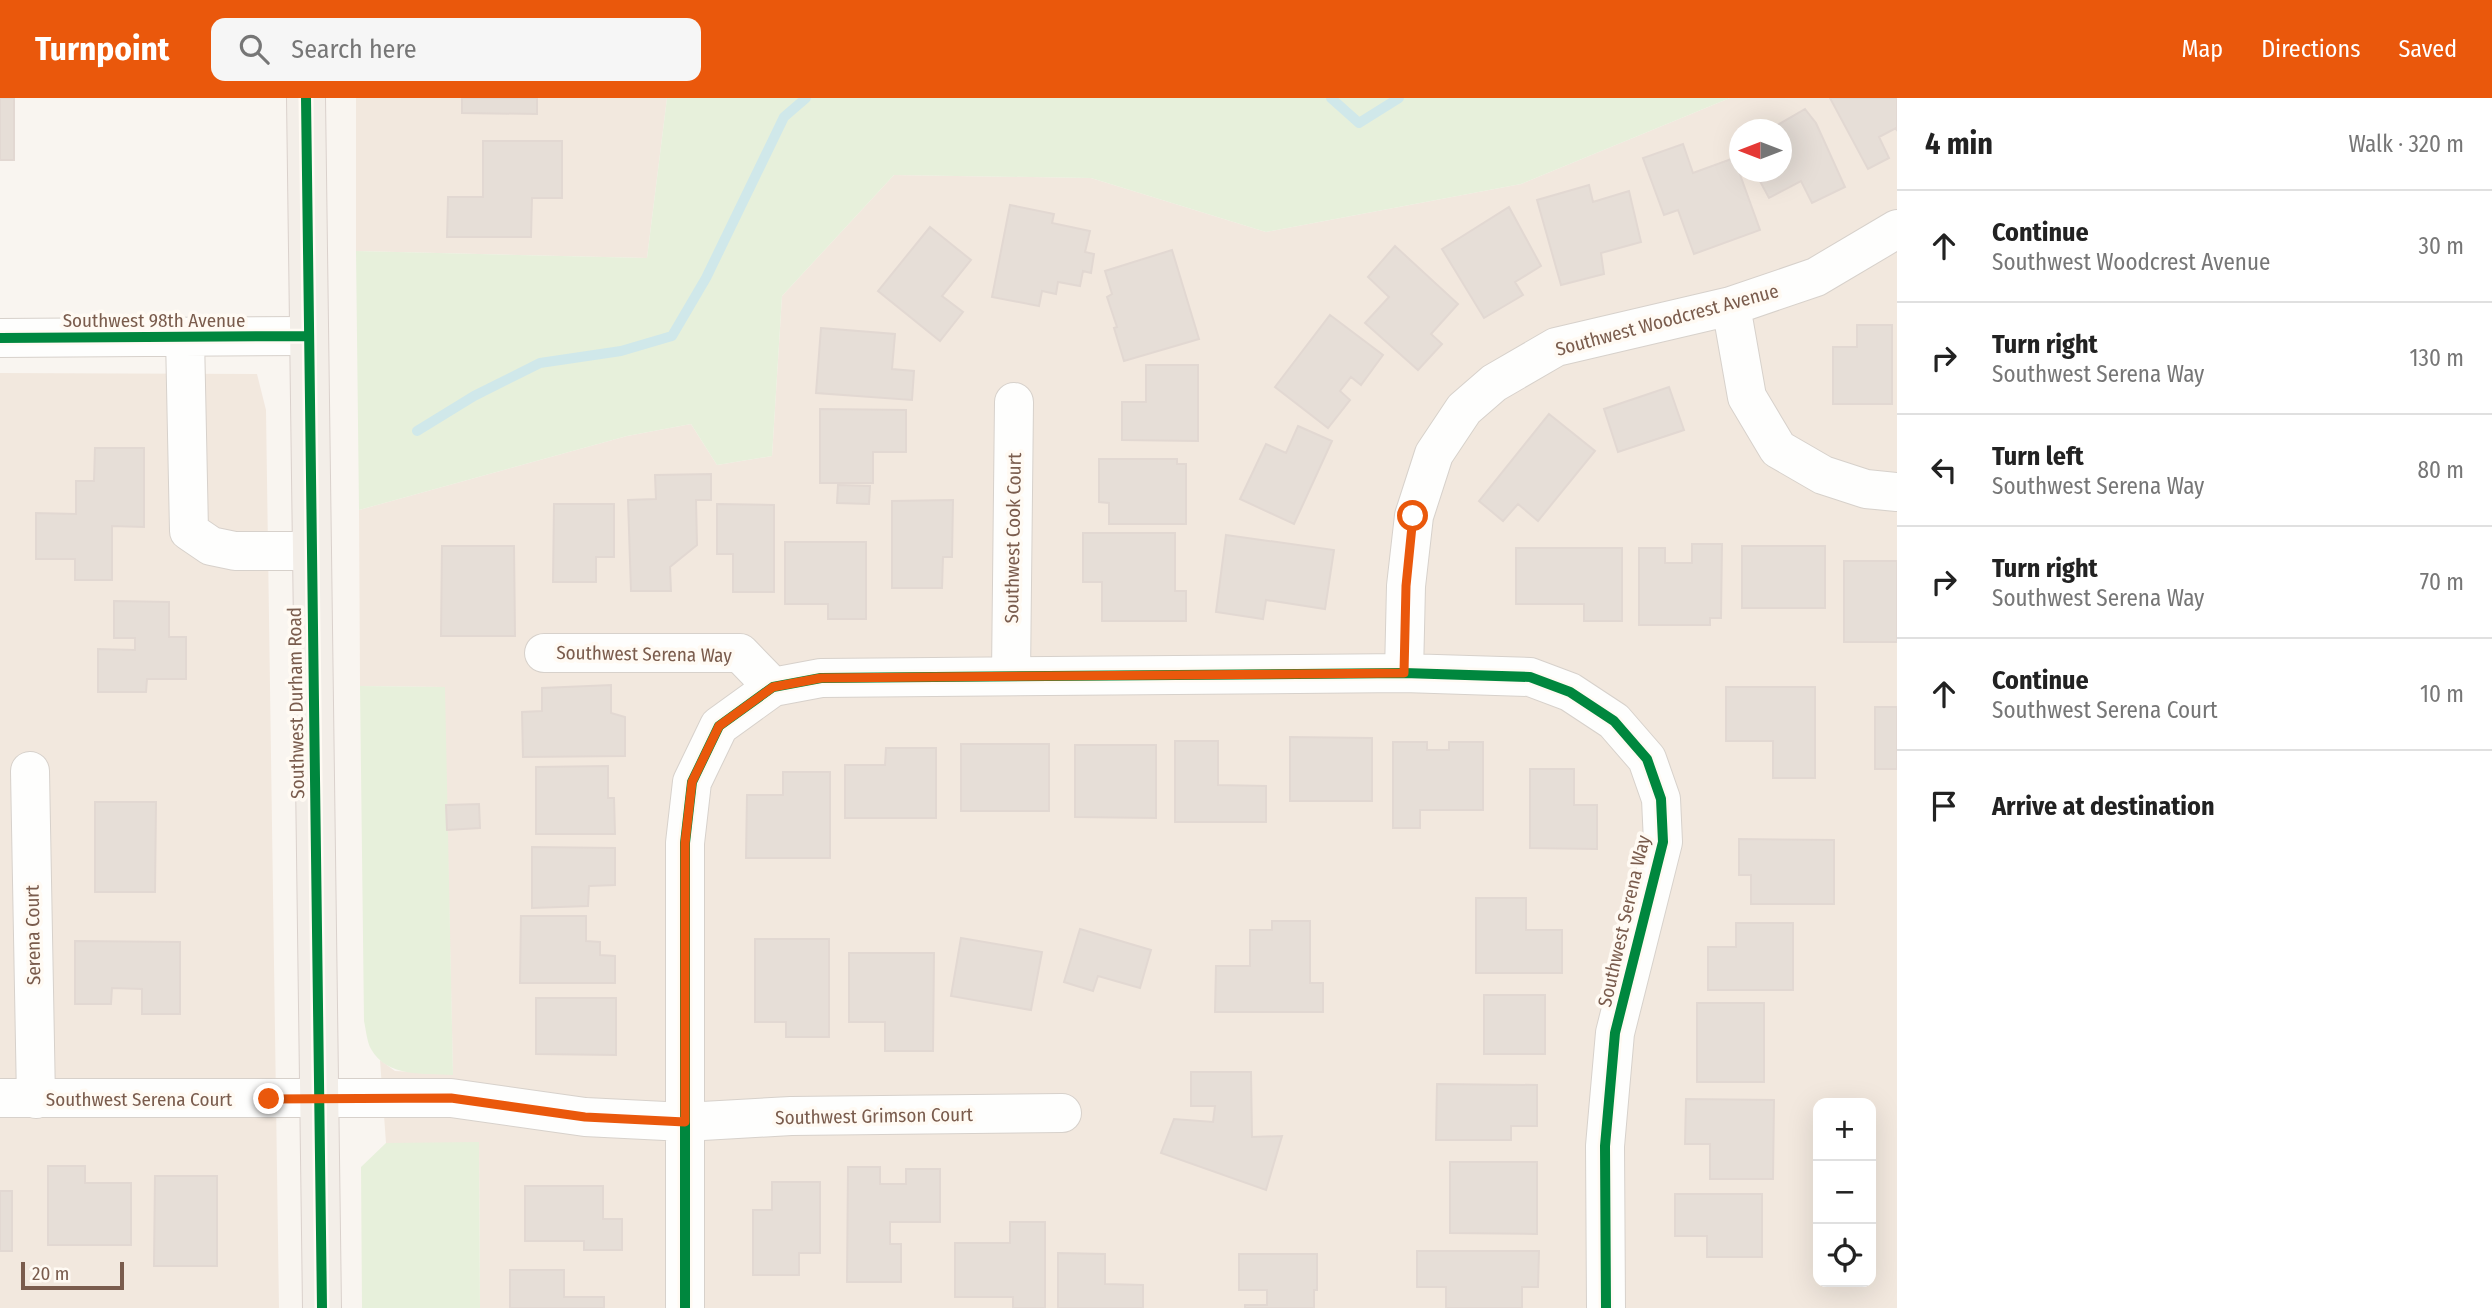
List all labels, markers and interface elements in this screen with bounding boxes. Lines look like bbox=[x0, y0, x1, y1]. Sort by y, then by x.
search box bbox=[211, 18, 701, 81]
text: Turnpoint bbox=[35, 29, 169, 69]
icon: search bbox=[235, 30, 273, 68]
text: Search here bbox=[291, 34, 417, 65]
text: Map bbox=[2182, 35, 2223, 63]
text: Directions bbox=[2261, 35, 2360, 63]
text: Saved bbox=[2398, 35, 2457, 63]
north arrow bbox=[1729, 119, 1792, 182]
text: 4 min bbox=[1925, 126, 1993, 162]
text: Walk · 320 m bbox=[2349, 130, 2464, 158]
text: Continue bbox=[1992, 217, 2089, 248]
icon: ahead bbox=[1925, 227, 1963, 265]
text: 30 m bbox=[2419, 232, 2464, 260]
text: Southwest Woodcrest Avenue bbox=[1992, 248, 2270, 276]
street label: Southwest Woodcrest Avenue bbox=[1553, 279, 1781, 361]
street label: Southwest 98th Avenue bbox=[63, 309, 245, 332]
text: Turn right bbox=[1992, 329, 2098, 360]
icon: right bbox=[1925, 339, 1963, 377]
text: 130 m bbox=[2410, 344, 2464, 372]
text: Southwest Serena Way bbox=[1992, 360, 2204, 388]
text: Turn left bbox=[1992, 441, 2084, 472]
icon: left bbox=[1925, 451, 1963, 489]
street label: Southwest Cook Court bbox=[1000, 452, 1026, 624]
text: 80 m bbox=[2417, 456, 2464, 484]
text: Southwest Serena Way bbox=[1992, 472, 2204, 500]
route start bbox=[1397, 500, 1428, 531]
text: Turn right bbox=[1992, 553, 2098, 584]
icon: right bbox=[1925, 563, 1963, 601]
text: 70 m bbox=[2420, 568, 2464, 596]
text: Southwest Serena Way bbox=[1992, 584, 2204, 612]
street label: Southwest Durham Road bbox=[283, 607, 309, 799]
street label: Southwest Serena Way bbox=[556, 641, 732, 667]
text: Continue bbox=[1992, 665, 2089, 696]
icon: ahead bbox=[1925, 675, 1963, 713]
text: 10 m bbox=[2420, 680, 2464, 708]
text: Southwest Serena Court bbox=[1992, 696, 2218, 724]
icon: arrive bbox=[1925, 787, 1963, 825]
text: Arrive at destination bbox=[1992, 791, 2215, 822]
street label: Southwest Serena Way bbox=[1593, 832, 1655, 1009]
street label: Serena Court bbox=[21, 884, 45, 985]
route end bbox=[253, 1083, 284, 1114]
street label: Southwest Serena Court bbox=[46, 1088, 233, 1111]
map controls bbox=[1813, 1098, 1876, 1287]
button: + bbox=[1813, 1098, 1876, 1161]
street label: Southwest Grimson Court bbox=[775, 1103, 974, 1129]
button: − bbox=[1813, 1161, 1876, 1224]
button: locate bbox=[1813, 1224, 1876, 1287]
scale bar bbox=[21, 1259, 124, 1291]
text: 20 m bbox=[32, 1262, 69, 1285]

